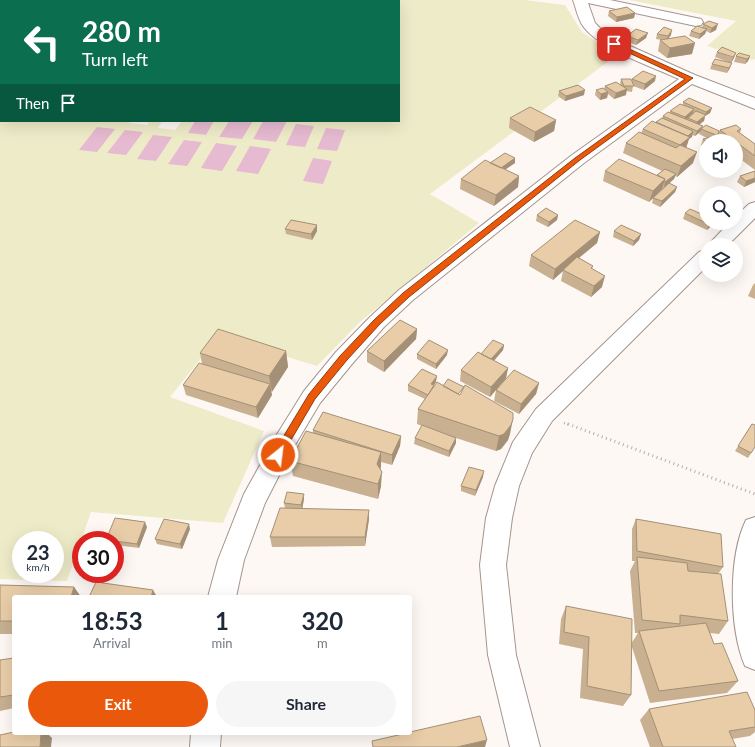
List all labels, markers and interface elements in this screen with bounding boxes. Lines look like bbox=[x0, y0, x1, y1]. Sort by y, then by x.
text: 280 m bbox=[82, 14, 161, 48]
icon: left bbox=[16, 16, 68, 68]
pin bbox=[597, 27, 631, 61]
icon: arrive bbox=[603, 33, 625, 55]
text: Turn left bbox=[82, 48, 148, 70]
icon: arrive bbox=[57, 92, 79, 114]
text: Then bbox=[16, 94, 49, 112]
map controls bbox=[699, 134, 743, 282]
button: sound bbox=[699, 134, 743, 178]
button: search bbox=[699, 186, 743, 230]
button: layers bbox=[699, 238, 743, 282]
position arrow bbox=[257, 434, 299, 476]
speed limit sign: 30 bbox=[72, 531, 124, 583]
text: 23 bbox=[26, 540, 50, 564]
text: km/h bbox=[26, 561, 50, 573]
text: 18:53 bbox=[81, 606, 143, 635]
text: 1 bbox=[215, 606, 229, 635]
text: 320 bbox=[301, 606, 343, 635]
text: Arrival bbox=[93, 635, 130, 651]
text: min bbox=[212, 635, 233, 651]
text: m bbox=[317, 635, 328, 651]
button: Exit bbox=[28, 681, 208, 727]
button: Share bbox=[216, 681, 396, 727]

